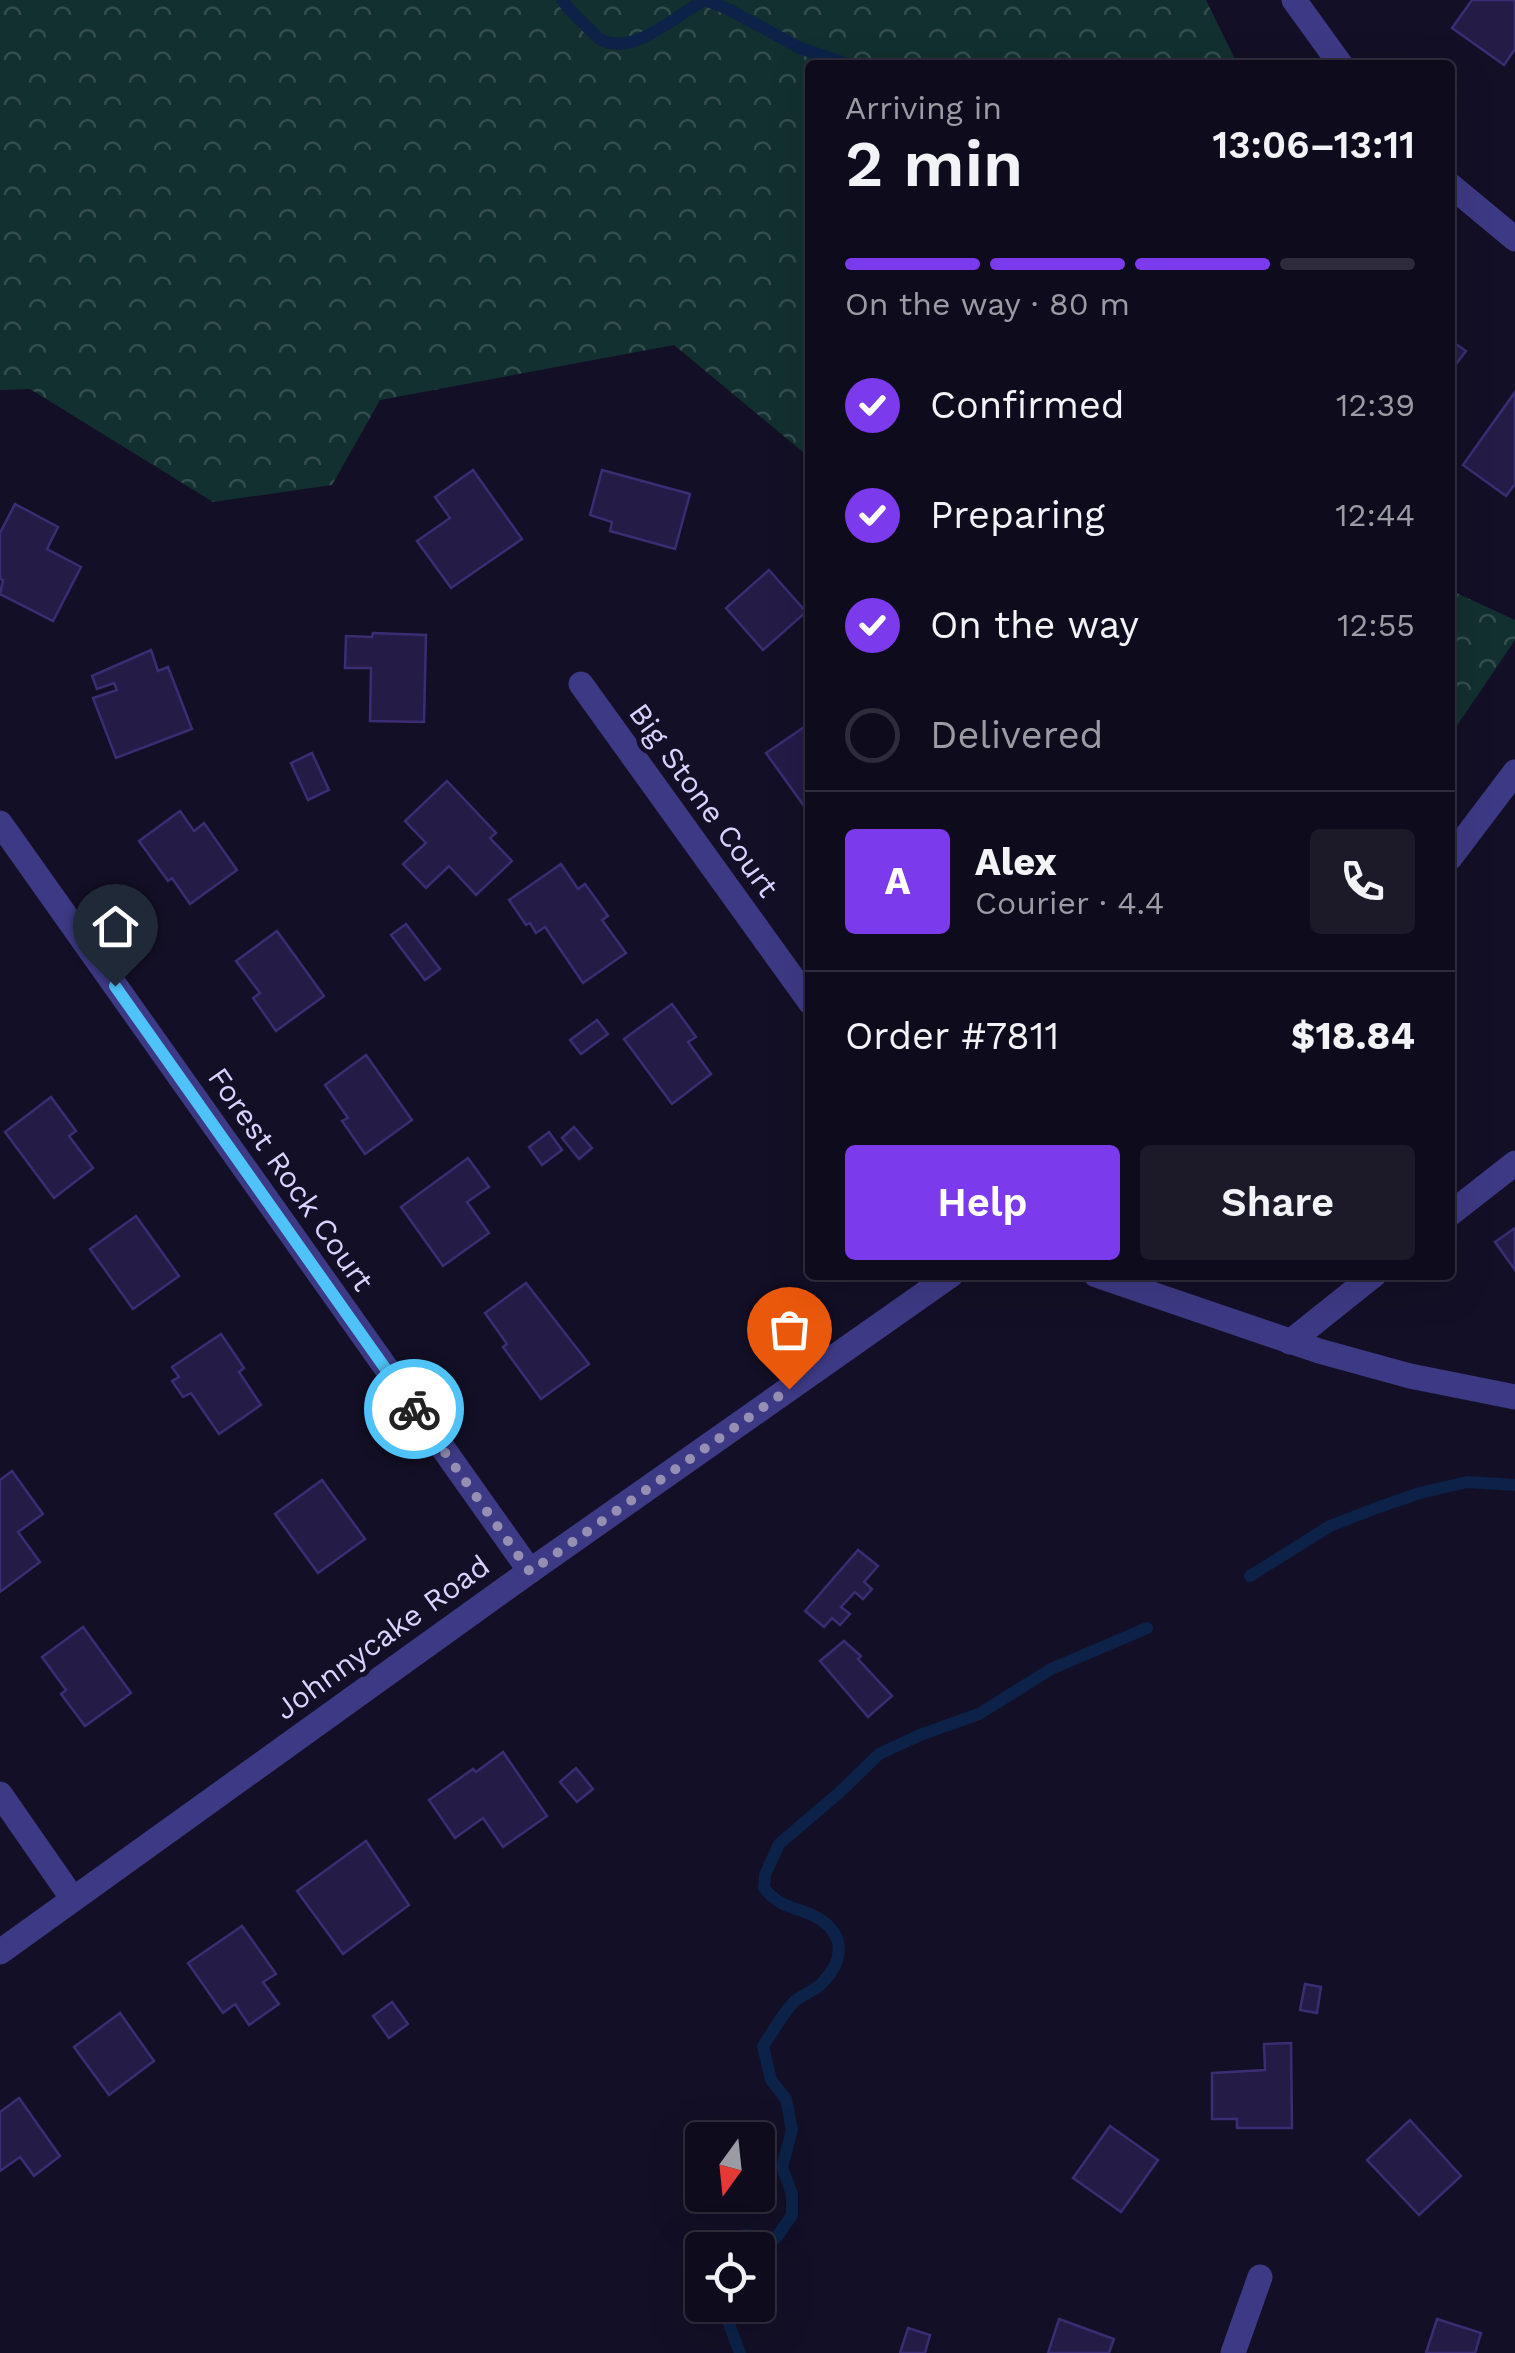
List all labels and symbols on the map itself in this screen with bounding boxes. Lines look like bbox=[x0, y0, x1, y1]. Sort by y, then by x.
street label: Big Stone Court bbox=[622, 696, 786, 904]
pin bbox=[73, 884, 158, 987]
street label: Forest Rock Court bbox=[201, 1061, 381, 1298]
pin bbox=[747, 1287, 832, 1390]
courier bbox=[364, 1359, 464, 1459]
street label: Johnnycake Road bbox=[268, 1547, 496, 1727]
north arrow bbox=[685, 2122, 775, 2212]

